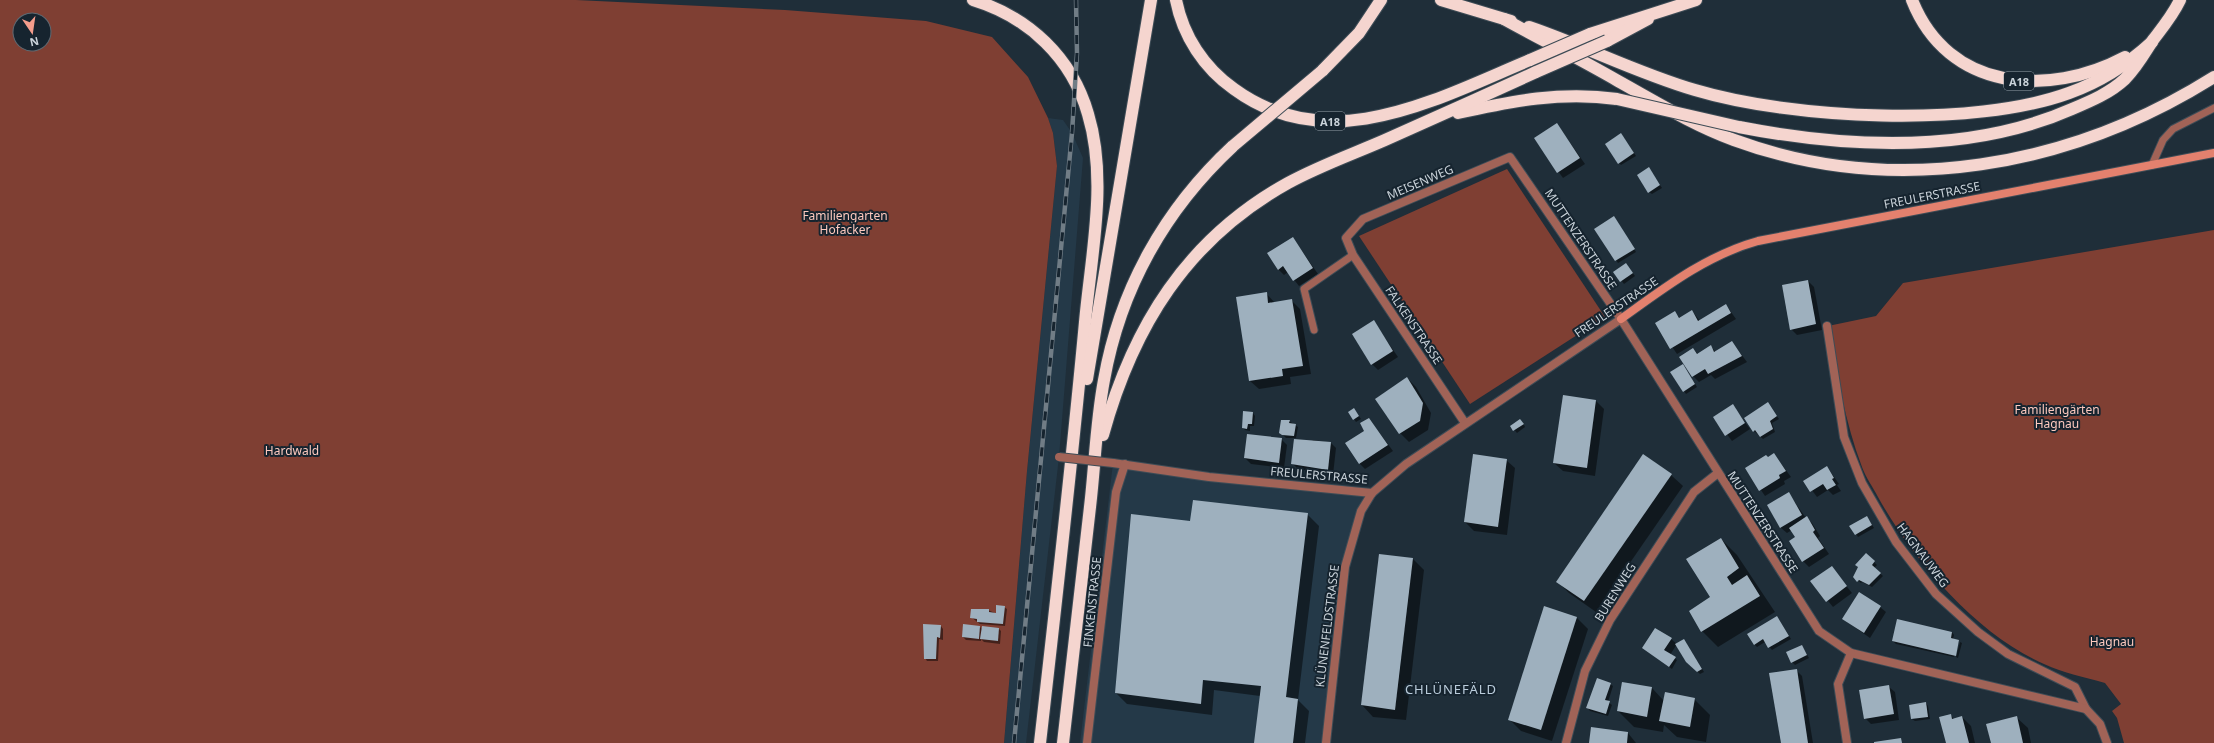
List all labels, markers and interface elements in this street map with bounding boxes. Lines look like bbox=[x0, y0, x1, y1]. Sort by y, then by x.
north arrow bbox=[12, 12, 52, 52]
text: N bbox=[28, 34, 40, 51]
road number: A18 bbox=[2004, 72, 2034, 90]
road number: A18 bbox=[1315, 112, 1345, 130]
street label: MEISENWEG bbox=[1384, 160, 1456, 204]
street label: FREULERSTRASSE bbox=[1882, 177, 1982, 213]
street label: MUTTENZERSTRASSE bbox=[1541, 185, 1621, 293]
park label: Familiengarten Hofacker bbox=[802, 207, 888, 238]
street label: FREULERSTRASSE bbox=[1571, 273, 1661, 341]
street label: FALKENSTRASSE bbox=[1381, 282, 1447, 368]
park label: Familiengärten Hagnau bbox=[2014, 401, 2100, 432]
park label: Hardwald bbox=[265, 442, 319, 459]
street label: FREULERSTRASSE bbox=[1270, 462, 1368, 488]
street label: MUTTENZERSTRASSE bbox=[1724, 468, 1802, 576]
street label: HAGNAUWEG bbox=[1893, 519, 1953, 591]
street label: FINKENSTRASSE bbox=[1079, 556, 1105, 648]
street label: BURENWEG bbox=[1590, 559, 1640, 625]
street label: KLÜNENFELDSTRASSE bbox=[1311, 564, 1343, 688]
park label: Hagnau bbox=[2090, 633, 2134, 650]
district label: CHLÜNEFÄLD bbox=[1405, 680, 1497, 698]

